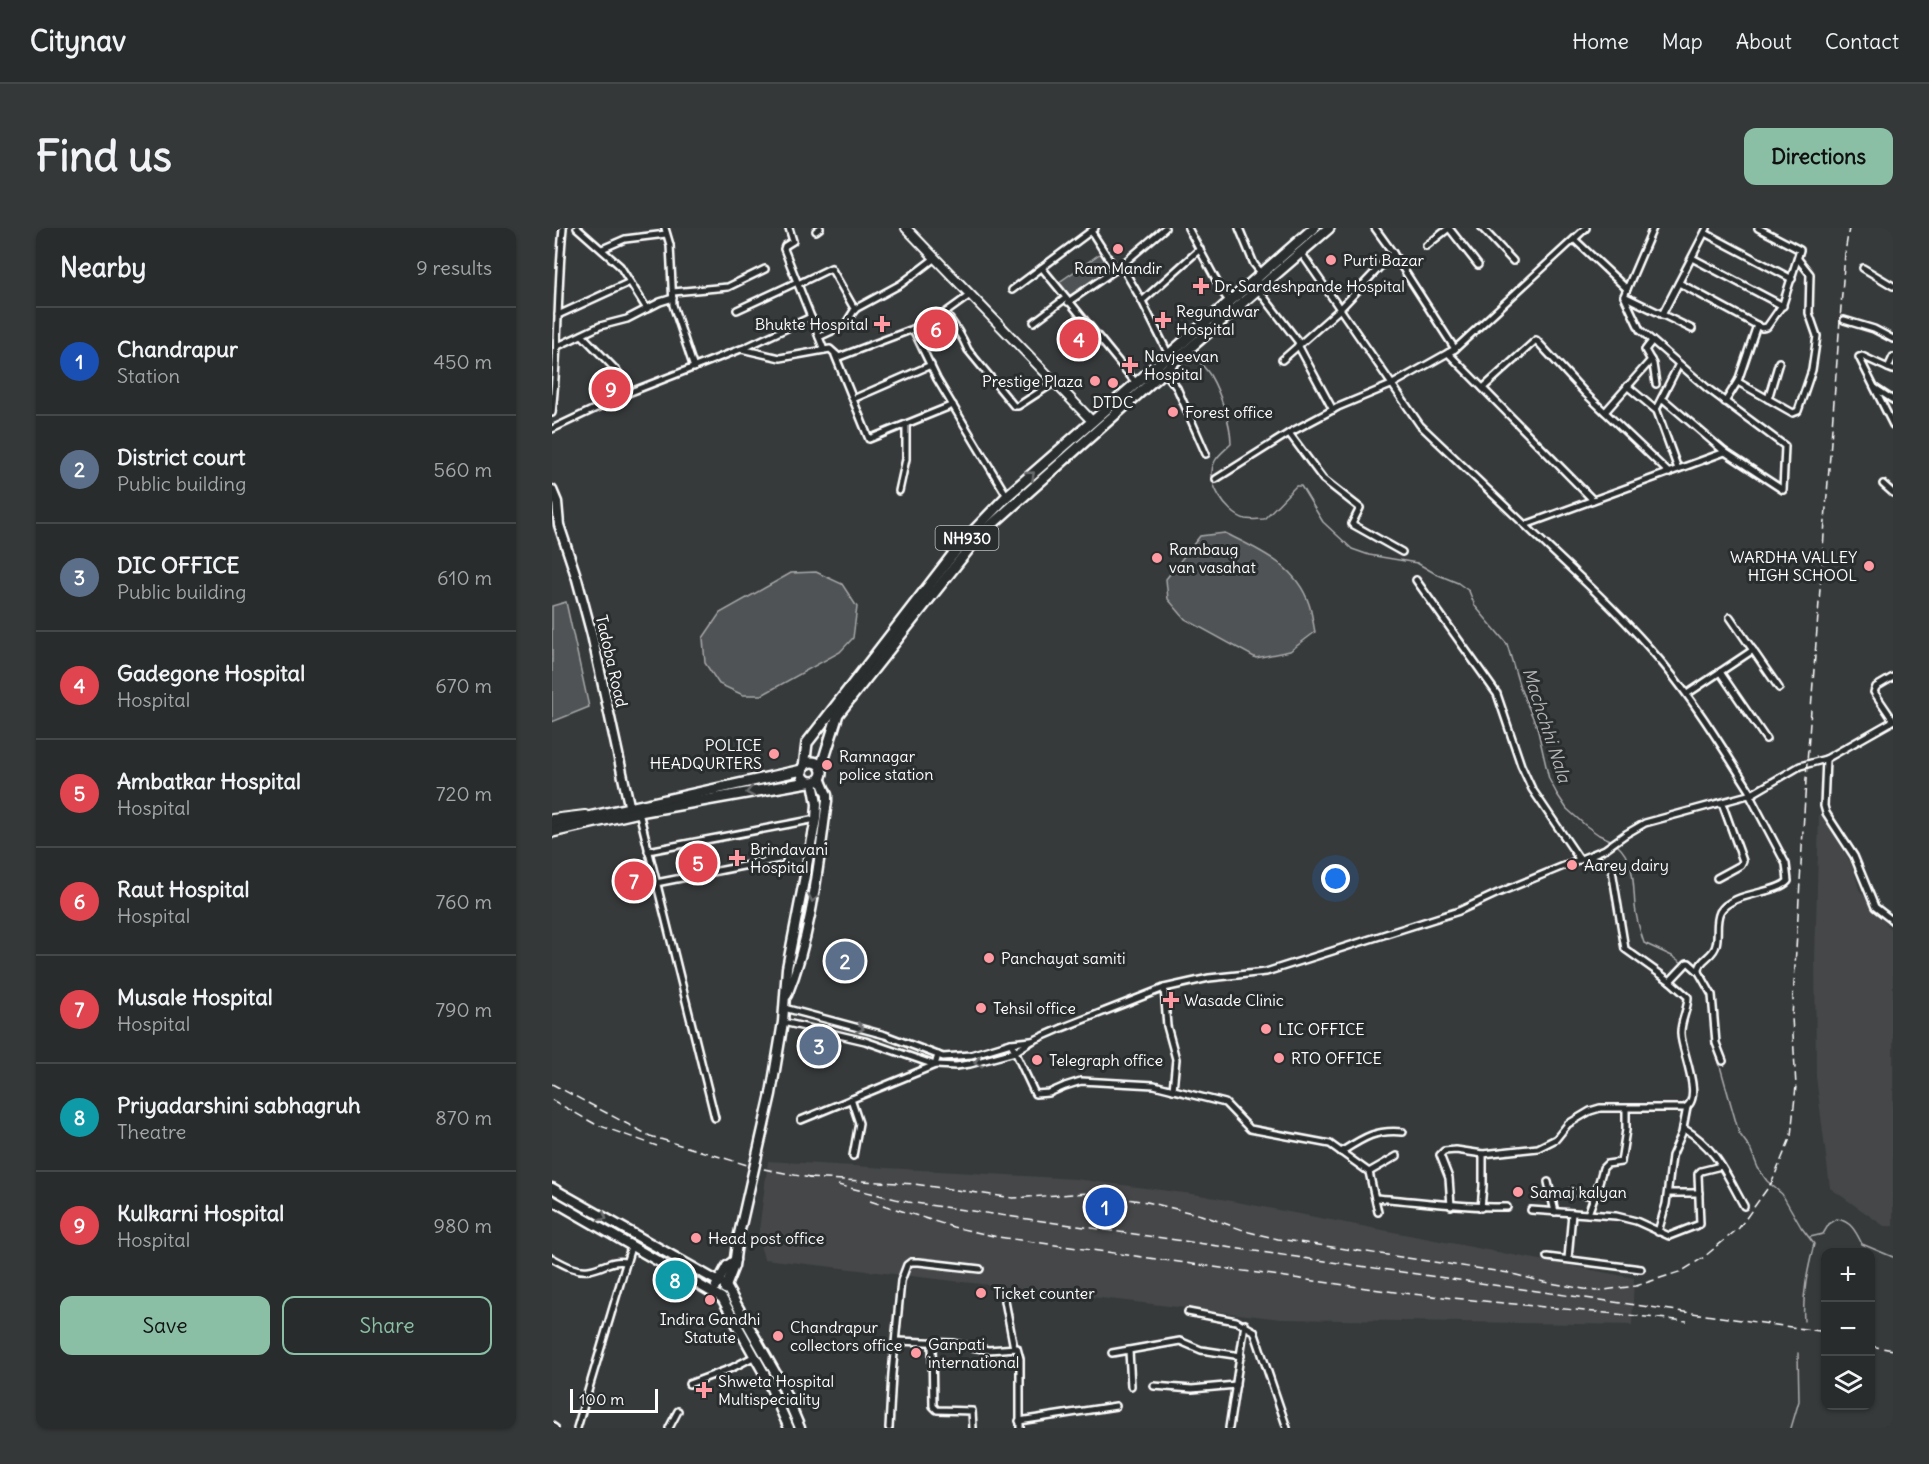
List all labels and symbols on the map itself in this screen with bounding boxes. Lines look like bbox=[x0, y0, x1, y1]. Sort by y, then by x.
marker: Ram Mandir bbox=[1111, 242, 1125, 256]
place label: Purti Bazar bbox=[1343, 250, 1425, 270]
marker: Purti Bazar bbox=[1324, 253, 1338, 267]
place label: Ram Mandir bbox=[1074, 258, 1162, 278]
place label: Dr. Sardeshpande Hospital bbox=[1214, 276, 1405, 296]
marker: Dr. Sardeshpande Hospital bbox=[1192, 277, 1210, 295]
place label: Regundwar Hospital bbox=[1176, 301, 1260, 339]
pin: 6 bbox=[916, 306, 956, 352]
marker: Regundwar Hospital bbox=[1154, 311, 1172, 329]
place label: Bhukte Hospital bbox=[755, 314, 868, 334]
marker: Bhukte Hospital bbox=[873, 315, 891, 333]
pin: 4 bbox=[1060, 316, 1098, 362]
place label: Navjeevan Hospital bbox=[1144, 346, 1219, 384]
marker: Navjeevan Hospital bbox=[1121, 356, 1139, 374]
pin: 9 bbox=[592, 366, 630, 412]
place label: Prestige Plaza bbox=[982, 371, 1083, 391]
marker: Prestige Plaza bbox=[1088, 374, 1102, 388]
marker: DTDC bbox=[1106, 376, 1120, 390]
place label: DTDC bbox=[1093, 392, 1133, 412]
place label: Forest office bbox=[1185, 402, 1273, 422]
marker: Forest office bbox=[1166, 405, 1180, 419]
one-way arrow bbox=[1024, 471, 1035, 482]
road number: NH930 bbox=[936, 526, 998, 550]
place label: Rambaug van vasahat bbox=[1169, 539, 1256, 577]
place label: WARDHA VALLEY HIGH SCHOOL bbox=[1730, 547, 1857, 585]
marker: Rambaug van vasahat bbox=[1150, 551, 1164, 565]
marker: WARDHA VALLEY HIGH SCHOOL bbox=[1862, 559, 1876, 573]
street label: Tadoba Road bbox=[592, 613, 632, 709]
water label: Machchhi Nala bbox=[1518, 665, 1577, 787]
place label: POLICE HEADQURTERS bbox=[650, 735, 762, 773]
place label: Ramnagar police station bbox=[839, 746, 934, 784]
marker: POLICE HEADQURTERS bbox=[767, 747, 781, 761]
marker: Ramnagar police station bbox=[820, 758, 834, 772]
one-way arrow bbox=[745, 785, 755, 798]
place label: Brindavani Hospital bbox=[750, 839, 828, 877]
pin: 5 bbox=[678, 840, 718, 886]
marker: Brindavani Hospital bbox=[728, 849, 746, 867]
place label: Aarey dairy bbox=[1584, 855, 1669, 875]
pin: 7 bbox=[614, 858, 653, 904]
marker: Aarey dairy bbox=[1565, 858, 1579, 872]
your location bbox=[1321, 864, 1350, 893]
one-way arrow bbox=[807, 892, 820, 902]
pin: 2 bbox=[826, 938, 864, 984]
place label: Panchayat samiti bbox=[1001, 948, 1126, 968]
marker: Panchayat samiti bbox=[982, 951, 996, 965]
place label: Wasade Clinic bbox=[1184, 990, 1284, 1010]
marker: Wasade Clinic bbox=[1162, 991, 1180, 1009]
place label: Tehsil office bbox=[993, 998, 1076, 1018]
marker: Tehsil office bbox=[974, 1001, 988, 1015]
place label: LIC OFFICE bbox=[1278, 1019, 1365, 1039]
one-way arrow bbox=[855, 1021, 865, 1034]
marker: LIC OFFICE bbox=[1259, 1022, 1273, 1036]
pin: 3 bbox=[800, 1024, 838, 1068]
place label: RTO OFFICE bbox=[1291, 1048, 1382, 1068]
place label: Telegraph office bbox=[1049, 1050, 1163, 1070]
marker: RTO OFFICE bbox=[1272, 1051, 1286, 1065]
marker: Telegraph office bbox=[1030, 1053, 1044, 1067]
one-way arrow bbox=[974, 1054, 984, 1067]
place label: Samaj kalyan bbox=[1530, 1182, 1627, 1202]
pin: 1 bbox=[1086, 1184, 1124, 1230]
marker: Samaj kalyan bbox=[1511, 1185, 1525, 1199]
one-way arrow bbox=[597, 1209, 607, 1221]
place label: Head post office bbox=[708, 1228, 824, 1248]
marker: Head post office bbox=[689, 1231, 703, 1245]
pin: 8 bbox=[656, 1258, 694, 1302]
place label: Ticket counter bbox=[993, 1283, 1095, 1303]
marker: Ticket counter bbox=[974, 1286, 988, 1300]
marker: Indira Gandhi Statute bbox=[703, 1293, 717, 1307]
place label: Indira Gandhi Statute bbox=[660, 1309, 760, 1347]
place label: Chandrapur collectors office bbox=[790, 1317, 902, 1355]
marker: Chandrapur collectors office bbox=[771, 1329, 785, 1343]
place label: Ganpati international bbox=[928, 1334, 1019, 1372]
marker: Ganpati international bbox=[909, 1346, 923, 1360]
place label: Shweta Hospital Multispeciality bbox=[718, 1371, 834, 1409]
marker: Shweta Hospital Multispeciality bbox=[695, 1381, 713, 1399]
scale bar bbox=[570, 1386, 658, 1414]

